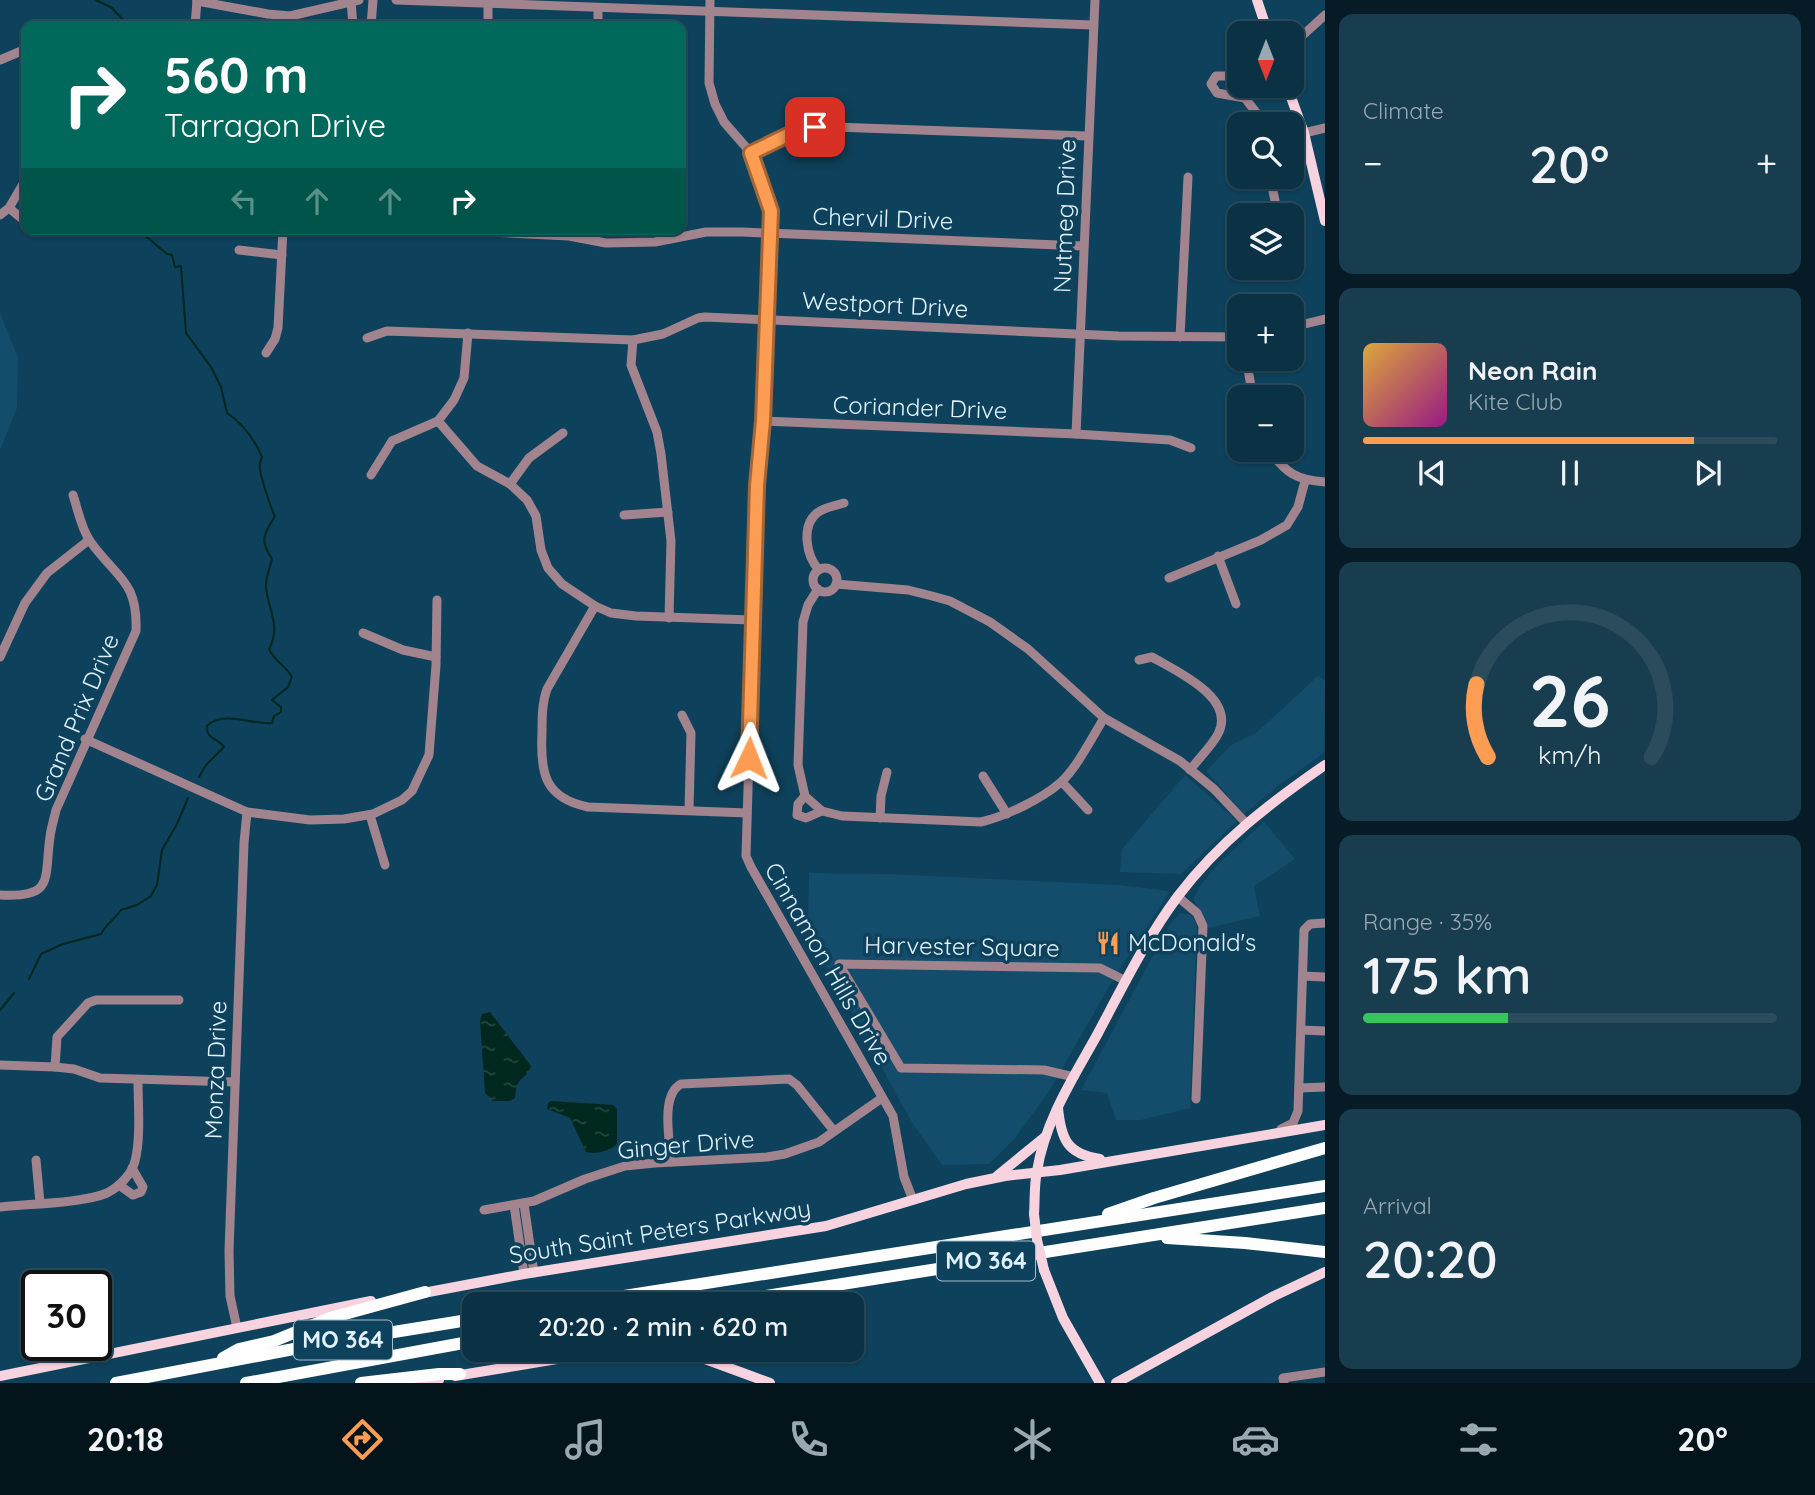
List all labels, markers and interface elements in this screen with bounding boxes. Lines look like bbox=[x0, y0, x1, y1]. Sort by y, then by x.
north arrow bbox=[1227, 21, 1304, 98]
map controls bbox=[1227, 21, 1304, 462]
text: 560 m bbox=[164, 44, 308, 105]
icon: right bbox=[49, 49, 140, 140]
text: Climate bbox=[1363, 96, 1444, 125]
pin bbox=[785, 97, 845, 157]
text: Tarragon Drive bbox=[164, 105, 386, 145]
icon: arrive bbox=[796, 108, 834, 146]
button: search bbox=[1227, 112, 1304, 189]
text: 20° bbox=[1529, 131, 1609, 196]
street label: Nutmeg Drive bbox=[1046, 139, 1082, 293]
text: − bbox=[1363, 139, 1383, 187]
text: + bbox=[1756, 139, 1777, 187]
icon: left bbox=[225, 182, 263, 220]
icon: ahead bbox=[298, 182, 336, 220]
icon: ahead bbox=[371, 182, 409, 220]
icon: right bbox=[444, 182, 482, 220]
street label: Chervil Drive bbox=[812, 201, 954, 235]
button: layers bbox=[1227, 203, 1304, 280]
street label: Westport Drive bbox=[801, 285, 969, 323]
button: + bbox=[1227, 294, 1304, 371]
text: Neon Rain bbox=[1468, 354, 1597, 387]
button: − bbox=[1227, 385, 1304, 462]
text: Kite Club bbox=[1468, 387, 1563, 416]
street label: Coriander Drive bbox=[832, 389, 1008, 425]
icon: previous bbox=[1413, 454, 1451, 492]
icon: pause bbox=[1551, 454, 1589, 492]
icon: next bbox=[1689, 454, 1727, 492]
street label: Grand Prix Drive bbox=[27, 629, 125, 806]
text: 26 bbox=[1529, 655, 1611, 746]
position arrow bbox=[712, 721, 786, 795]
text: km/h bbox=[1538, 739, 1602, 770]
street label: Cinnamon Hills Drive bbox=[759, 857, 899, 1070]
text: Range · 35% bbox=[1363, 907, 1492, 936]
place label: McDonald's bbox=[1128, 927, 1256, 957]
street label: Harvester Square bbox=[864, 929, 1060, 963]
restaurant icon: McDonald's bbox=[1094, 929, 1122, 957]
text: 175 km bbox=[1363, 942, 1532, 1007]
street label: Monza Drive bbox=[198, 1000, 232, 1140]
street label: Ginger Drive bbox=[616, 1123, 756, 1165]
text: Arrival bbox=[1363, 1191, 1432, 1220]
street label: South Saint Peters Parkway bbox=[507, 1192, 813, 1270]
text: 20:20 bbox=[1363, 1226, 1498, 1291]
road number: MO 364 bbox=[937, 1242, 1035, 1280]
speed limit sign: 30 bbox=[21, 1270, 112, 1361]
text: 20:20 · 2 min · 620 m bbox=[538, 1310, 788, 1343]
road number: MO 364 bbox=[294, 1320, 392, 1359]
icon: directions bbox=[338, 1415, 387, 1464]
icon: music bbox=[561, 1415, 610, 1464]
icon: phone bbox=[784, 1415, 833, 1464]
icon: climate bbox=[1008, 1415, 1057, 1464]
icon: car bbox=[1231, 1415, 1280, 1464]
icon: filters bbox=[1454, 1415, 1503, 1464]
text: 20:18 bbox=[87, 1419, 164, 1459]
text: 20° bbox=[1677, 1419, 1728, 1459]

